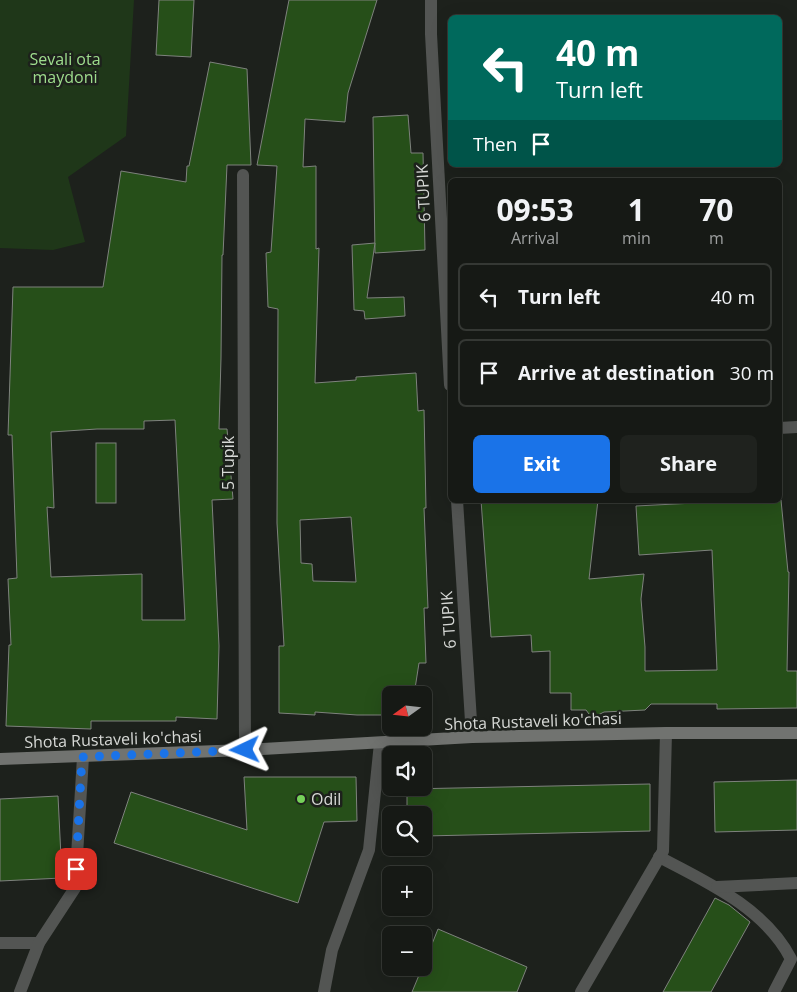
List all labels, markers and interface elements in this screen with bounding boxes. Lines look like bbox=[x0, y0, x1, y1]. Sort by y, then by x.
text: 40 m bbox=[556, 29, 639, 76]
icon: left bbox=[473, 35, 538, 100]
park label: Sevali ota maydoni bbox=[29, 48, 101, 88]
text: Turn left bbox=[556, 74, 643, 104]
icon: arrive bbox=[527, 130, 555, 158]
text: Then bbox=[473, 131, 517, 157]
street label: 6 TUPIK bbox=[410, 163, 435, 222]
text: 09:53 bbox=[496, 189, 574, 230]
text: 1 bbox=[628, 189, 645, 230]
text: 70 bbox=[699, 189, 734, 230]
text: Arrival bbox=[511, 227, 559, 249]
text: min bbox=[622, 227, 651, 249]
text: m bbox=[709, 227, 724, 249]
icon: left bbox=[475, 283, 503, 311]
text: Turn left bbox=[518, 284, 600, 310]
text: 40 m bbox=[711, 284, 755, 310]
icon: arrive bbox=[475, 359, 503, 387]
text: Arrive at destination bbox=[518, 360, 715, 386]
text: 30 m bbox=[730, 360, 774, 386]
street label: 5 Tupik bbox=[217, 435, 239, 490]
button: Exit bbox=[473, 435, 610, 493]
button: Share bbox=[620, 435, 757, 493]
street label: 6 TUPIK bbox=[435, 590, 461, 650]
north arrow bbox=[382, 686, 432, 736]
map controls bbox=[382, 686, 432, 976]
street label: Shota Rustaveli ko'chasi bbox=[444, 707, 622, 735]
position arrow bbox=[218, 723, 270, 775]
street label: Shota Rustaveli ko'chasi bbox=[24, 725, 202, 753]
button: sound bbox=[382, 746, 432, 796]
place label: Оdil bbox=[311, 788, 341, 810]
marker: Оdil bbox=[295, 793, 307, 805]
button: search bbox=[382, 806, 432, 856]
pin bbox=[55, 848, 97, 890]
icon: arrive bbox=[62, 855, 90, 883]
button: + bbox=[382, 866, 432, 916]
button: − bbox=[382, 926, 432, 976]

